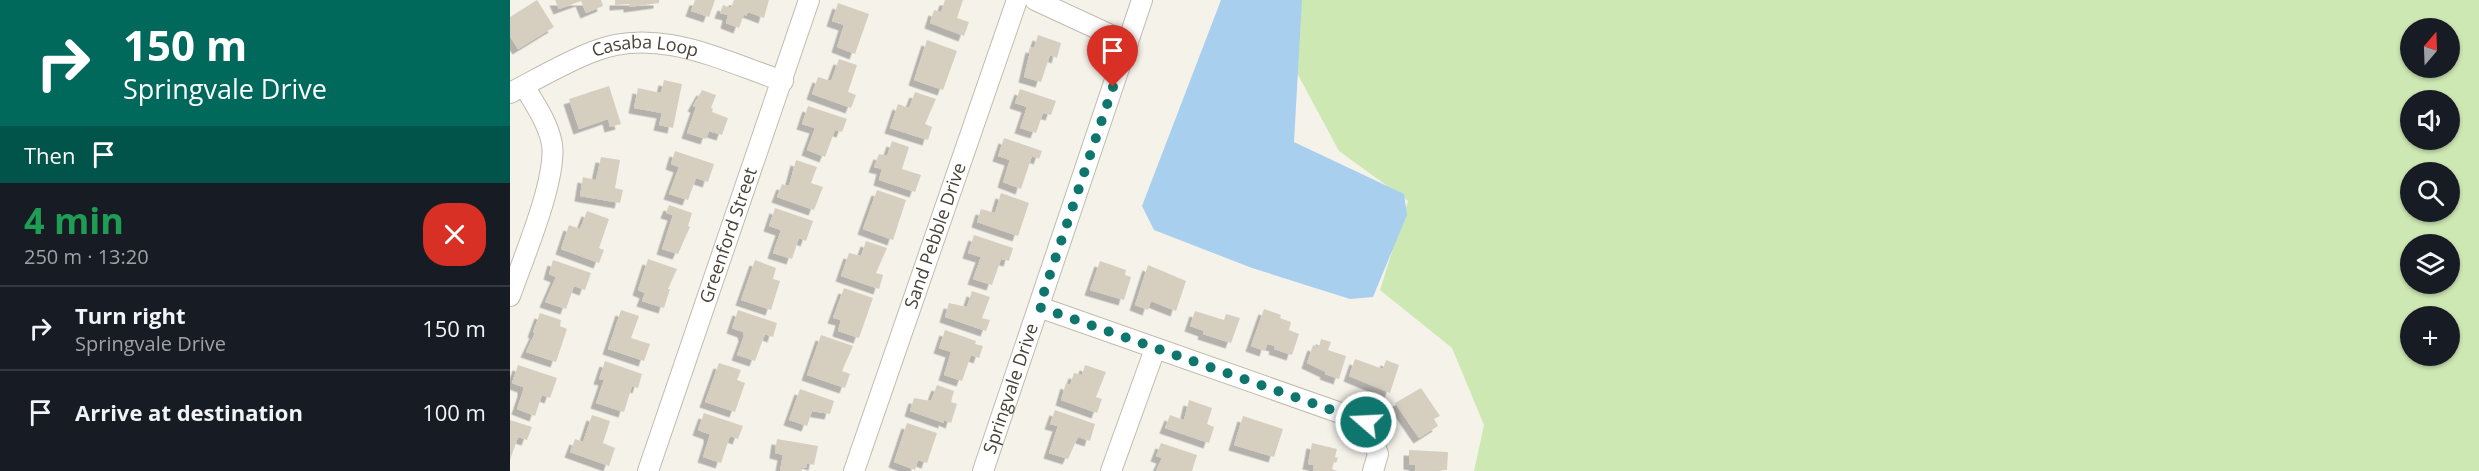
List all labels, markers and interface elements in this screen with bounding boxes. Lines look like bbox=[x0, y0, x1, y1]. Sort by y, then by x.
text: 150 m bbox=[123, 16, 247, 73]
north arrow bbox=[2400, 18, 2460, 78]
map controls bbox=[2400, 18, 2460, 366]
icon: right bbox=[24, 24, 102, 102]
pin bbox=[1087, 25, 1138, 87]
street label: Casaba Loop bbox=[588, 29, 701, 62]
icon: arrive bbox=[1096, 34, 1129, 67]
text: Springvale Drive bbox=[123, 70, 327, 107]
button: sound bbox=[2400, 90, 2460, 150]
icon: arrive bbox=[87, 138, 120, 171]
text: Then bbox=[24, 140, 75, 170]
street label: Sand Pebble Drive bbox=[898, 159, 971, 312]
button: search bbox=[2400, 162, 2460, 222]
street label: Greenford Street bbox=[693, 164, 762, 306]
text: 4 min bbox=[24, 196, 124, 245]
button: close bbox=[423, 203, 486, 266]
button: layers bbox=[2400, 234, 2460, 294]
text: 250 m · 13:20 bbox=[24, 243, 149, 270]
text: Turn right bbox=[75, 300, 186, 330]
button: + bbox=[2400, 306, 2460, 366]
icon: right bbox=[24, 312, 57, 345]
text: 150 m bbox=[422, 313, 486, 343]
street label: Springvale Drive bbox=[977, 320, 1043, 457]
text: Springvale Drive bbox=[75, 330, 226, 357]
position arrow bbox=[1334, 390, 1398, 454]
icon: arrive bbox=[24, 396, 57, 429]
text: Arrive at destination bbox=[75, 397, 303, 427]
text: 100 m bbox=[422, 397, 486, 427]

